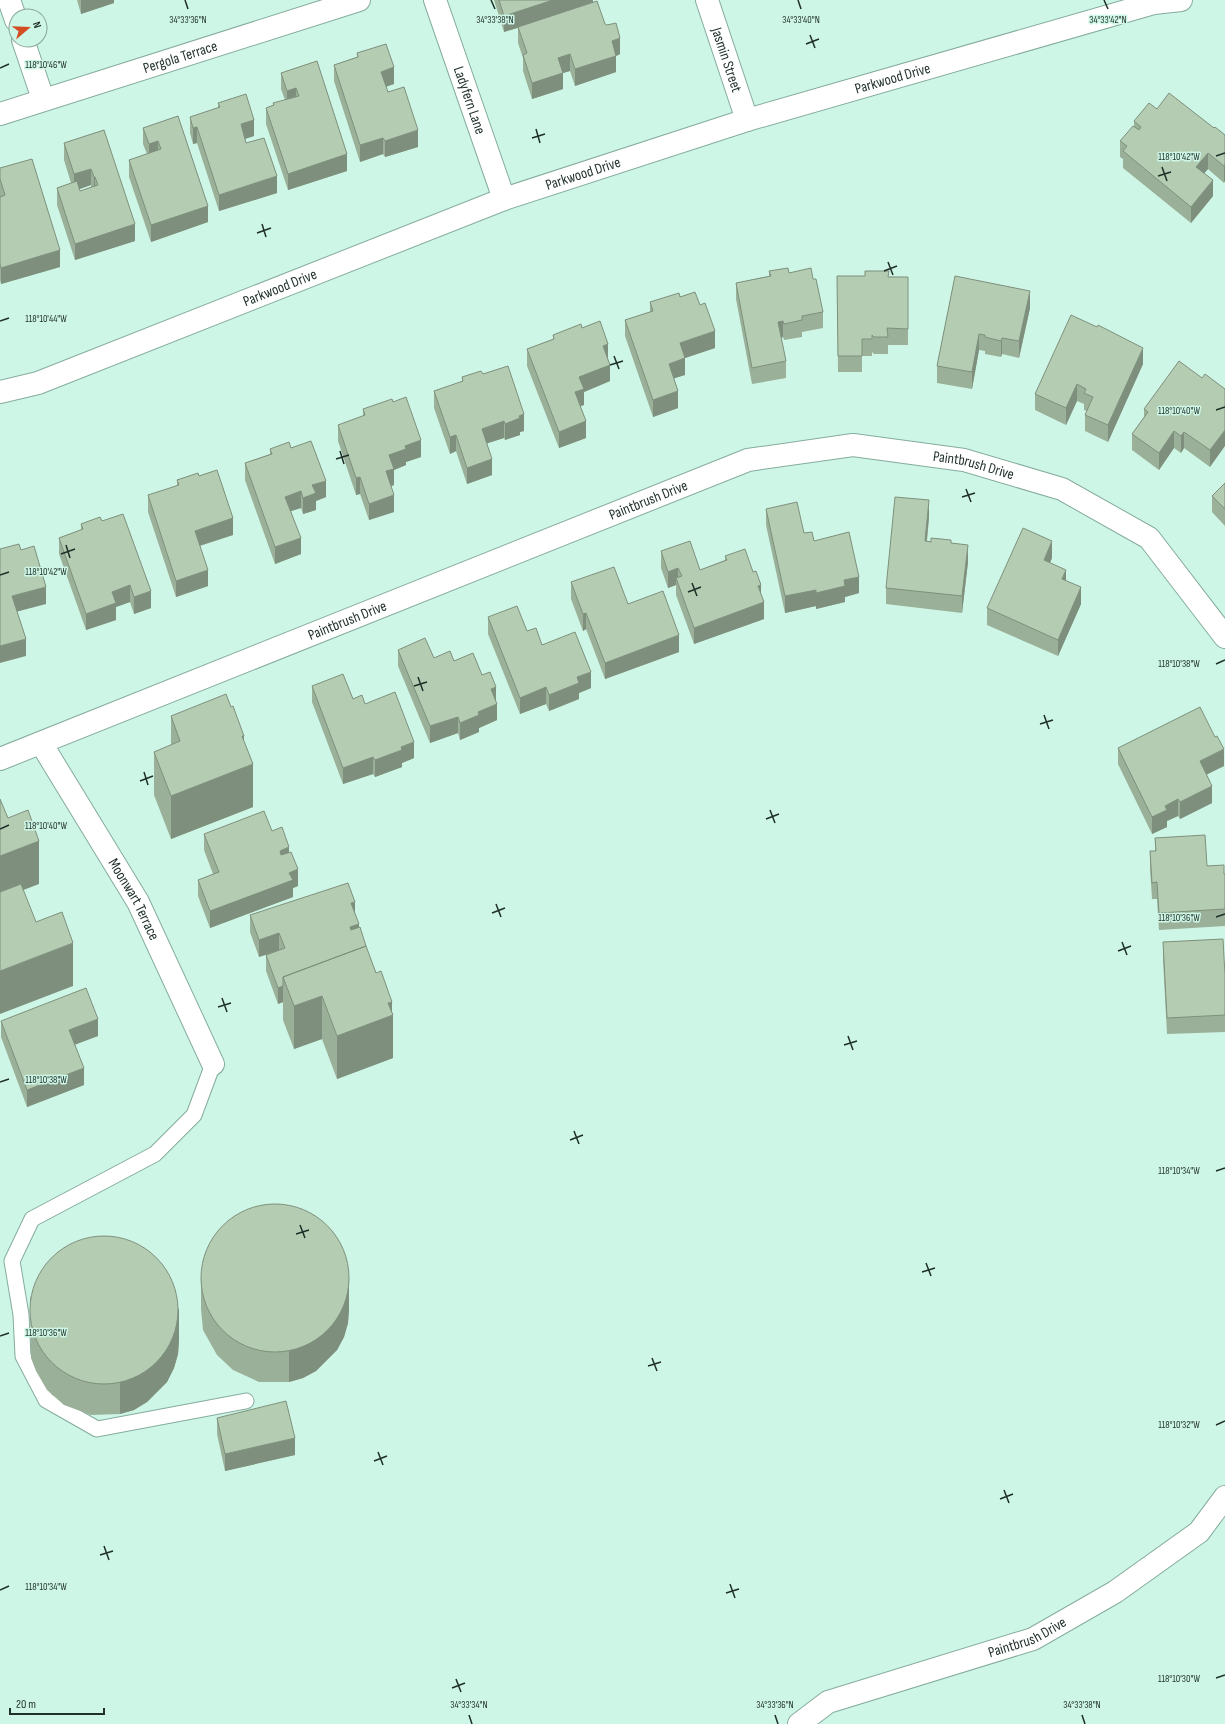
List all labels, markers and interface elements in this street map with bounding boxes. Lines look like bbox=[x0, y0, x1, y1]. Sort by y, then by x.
north arrow bbox=[8, 8, 48, 48]
text: 34°33'36"N bbox=[169, 14, 207, 26]
text: 34°33'38"N bbox=[476, 14, 514, 26]
text: 34°33'40"N bbox=[782, 14, 820, 26]
text: 34°33'42"N bbox=[1089, 14, 1127, 26]
text: N bbox=[30, 20, 44, 30]
street label: Jasmin Street bbox=[707, 24, 747, 95]
street label: Pergola Terrace bbox=[141, 36, 220, 77]
street label: Parkwood Drive bbox=[853, 58, 932, 98]
text: 118°10'46"W bbox=[25, 59, 67, 71]
street label: Ladyfern Lane bbox=[449, 64, 490, 137]
text: 118°10'42"W bbox=[1158, 151, 1200, 163]
street label: Parkwood Drive bbox=[543, 152, 623, 194]
street label: Parkwood Drive bbox=[240, 264, 319, 311]
text: 118°10'44"W bbox=[25, 313, 67, 325]
text: 118°10'40"W bbox=[1158, 405, 1200, 417]
street label: Paintbrush Drive bbox=[932, 446, 1016, 484]
street label: Paintbrush Drive bbox=[606, 476, 690, 524]
text: 118°10'42"W bbox=[25, 566, 67, 578]
street label: Paintbrush Drive bbox=[305, 596, 389, 644]
text: 118°10'38"W bbox=[1158, 658, 1200, 670]
text: 118°10'40"W bbox=[25, 820, 67, 832]
street label: Moonwart Terrace bbox=[104, 855, 164, 943]
text: 118°10'36"W bbox=[1158, 912, 1200, 924]
text: 118°10'38"W bbox=[25, 1074, 67, 1086]
text: 118°10'34"W bbox=[1158, 1165, 1200, 1177]
text: 118°10'36"W bbox=[25, 1327, 67, 1339]
text: 118°10'32"W bbox=[1158, 1419, 1200, 1431]
text: 118°10'34"W bbox=[25, 1581, 67, 1593]
street label: Paintbrush Drive bbox=[986, 1613, 1070, 1662]
text: 118°10'30"W bbox=[1158, 1673, 1200, 1685]
scale bar bbox=[10, 1690, 104, 1716]
text: 20 m bbox=[16, 1697, 36, 1712]
text: 34°33'34"N bbox=[450, 1699, 488, 1711]
text: 34°33'36"N bbox=[756, 1699, 794, 1711]
text: 34°33'38"N bbox=[1063, 1699, 1101, 1711]

